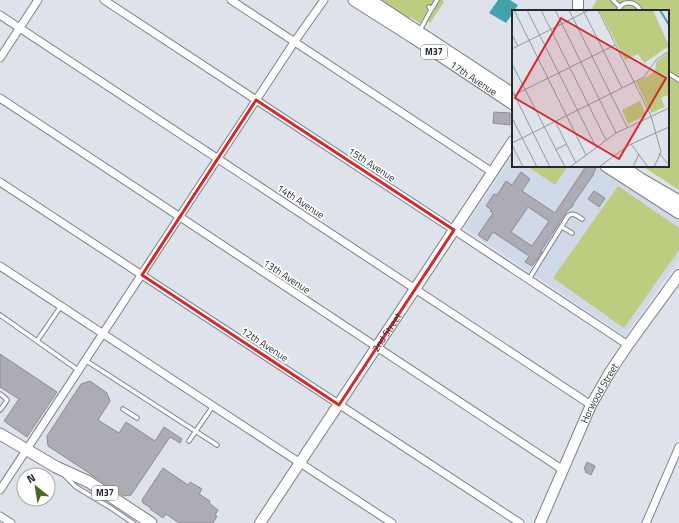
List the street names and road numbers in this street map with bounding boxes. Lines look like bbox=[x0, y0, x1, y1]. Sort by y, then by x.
road number: M37 bbox=[421, 45, 447, 59]
street label: 17th Avenue bbox=[447, 57, 500, 99]
street label: 15th Avenue bbox=[345, 144, 398, 185]
street label: 14th Avenue bbox=[274, 181, 327, 222]
street label: 13th Avenue bbox=[260, 256, 313, 297]
street label: 2nd Street bbox=[368, 309, 406, 355]
street label: 12th Avenue bbox=[238, 324, 291, 365]
street label: Horwood Street bbox=[577, 360, 622, 426]
road number: M37 bbox=[92, 486, 118, 500]

